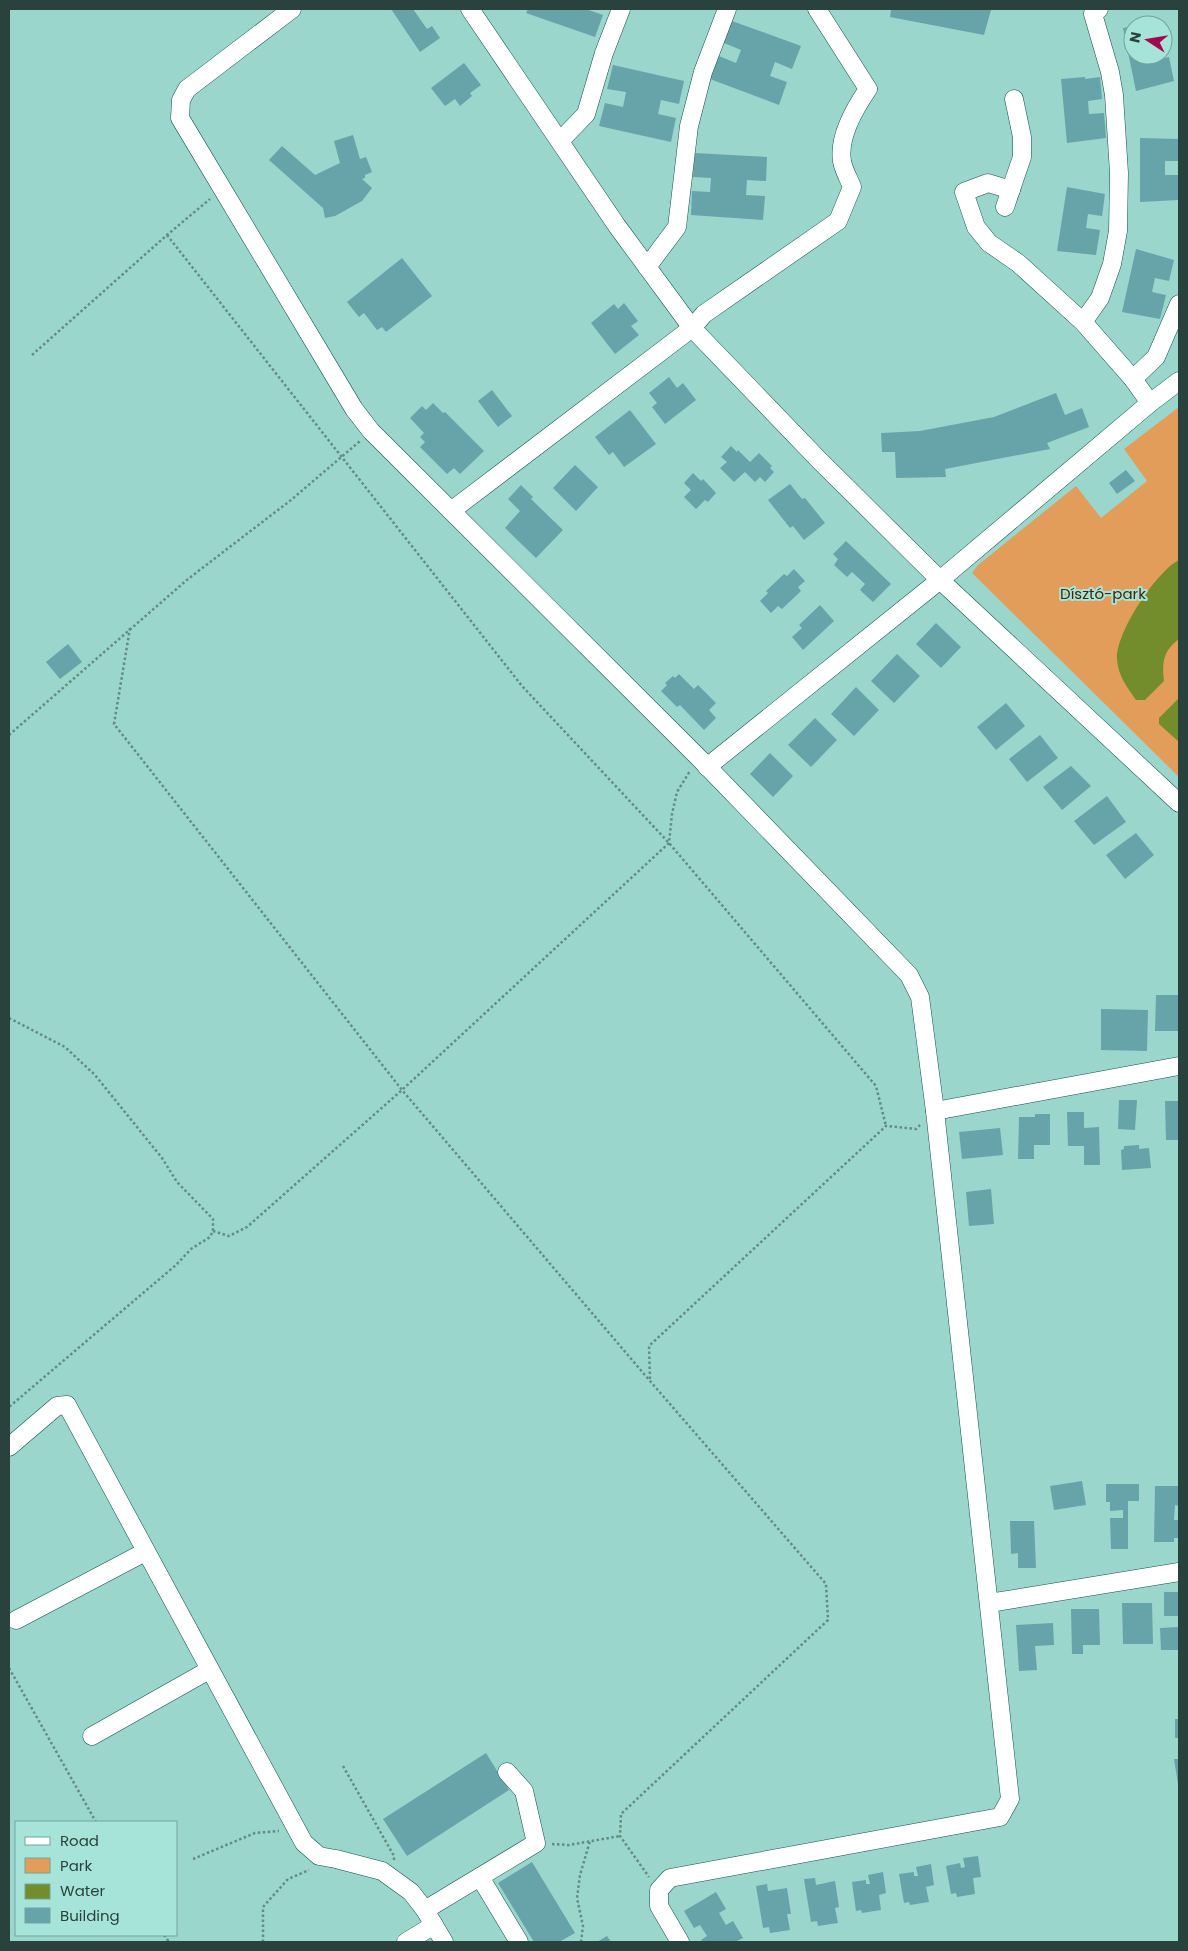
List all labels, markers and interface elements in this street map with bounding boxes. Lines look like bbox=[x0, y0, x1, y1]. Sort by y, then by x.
north arrow bbox=[1123, 15, 1173, 65]
text: N bbox=[1124, 30, 1146, 45]
park label: Dísztó-park bbox=[1060, 583, 1146, 604]
legend bbox=[15, 1821, 178, 1936]
text: Road bbox=[60, 1830, 99, 1851]
text: Park bbox=[60, 1855, 92, 1876]
text: Water bbox=[60, 1880, 106, 1901]
text: Building bbox=[60, 1905, 120, 1926]

